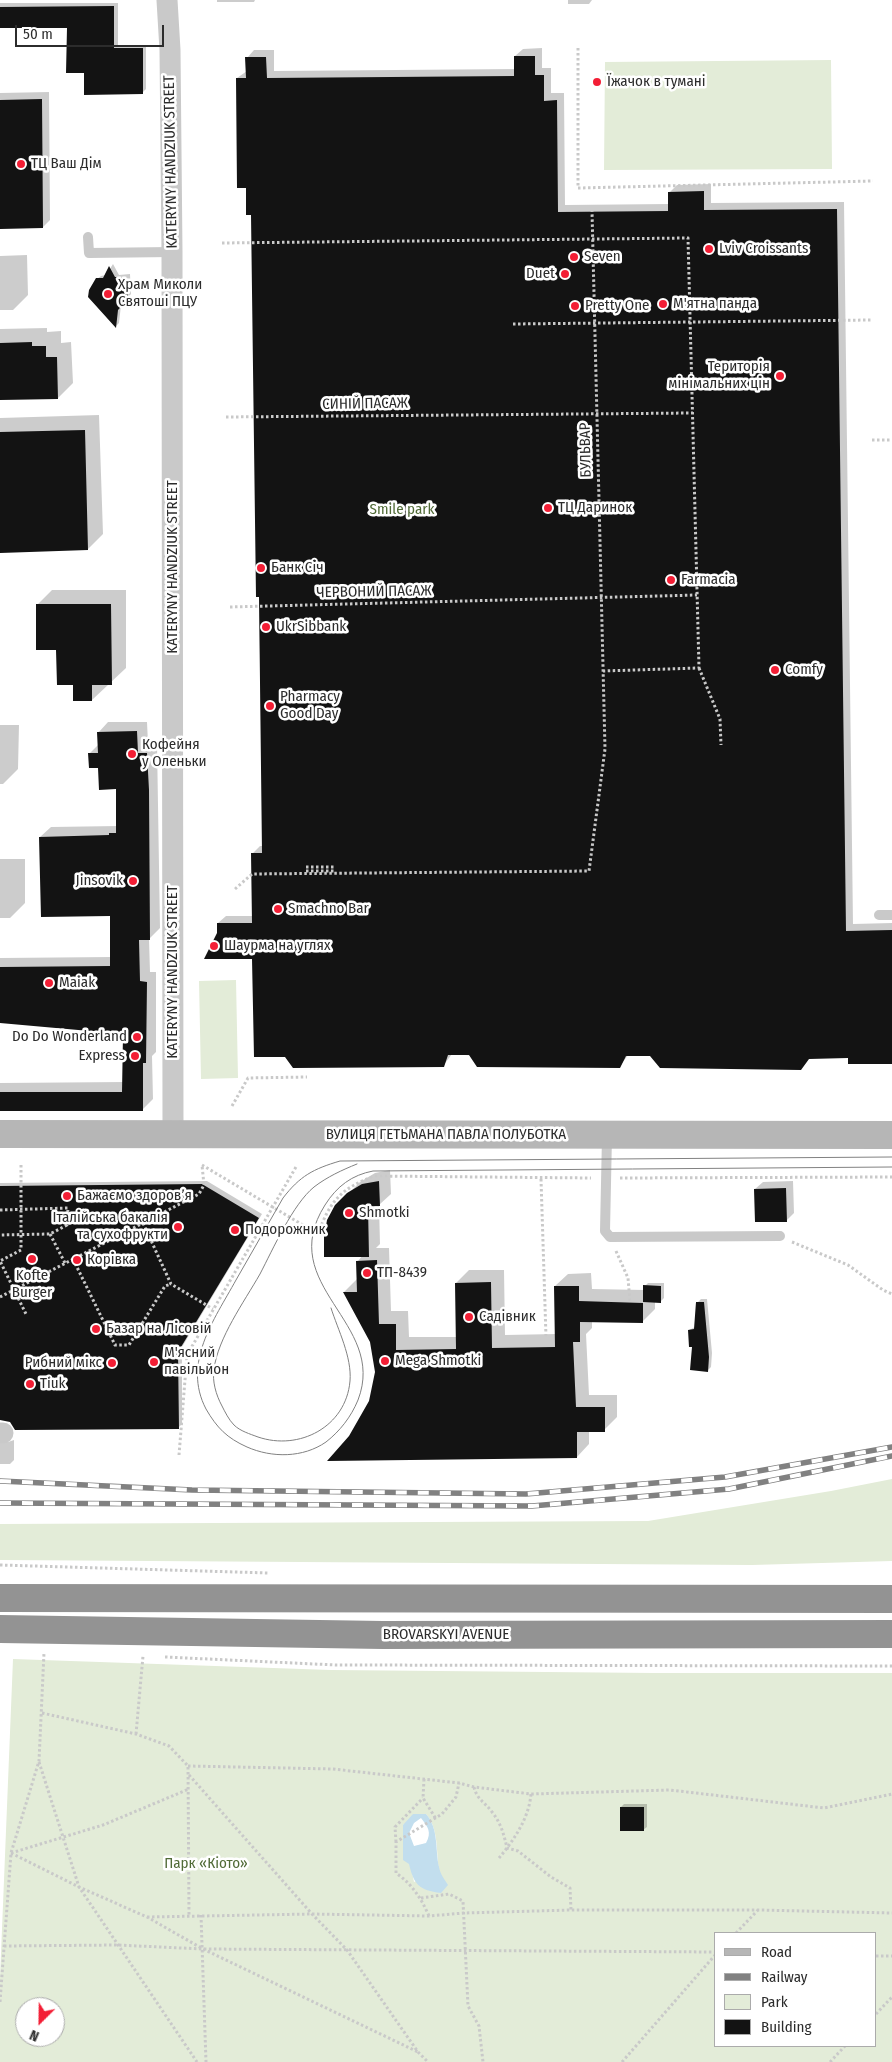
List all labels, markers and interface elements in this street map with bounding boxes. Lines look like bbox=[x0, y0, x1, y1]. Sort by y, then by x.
scale bar bbox=[18, 15, 166, 47]
text: 50 m bbox=[23, 25, 53, 43]
place label: Їжачок в тумані bbox=[607, 73, 706, 91]
street label: KATERYNY HANDZIUK STREET bbox=[160, 75, 182, 249]
marker: Їжачок в тумані bbox=[591, 76, 603, 88]
place label: ТЦ Ваш Дім bbox=[31, 155, 102, 173]
marker: ТЦ Ваш Дім bbox=[15, 158, 27, 170]
place label: Lviv Croissants bbox=[719, 240, 808, 258]
marker: Lviv Croissants bbox=[703, 243, 715, 255]
place label: Seven bbox=[584, 248, 621, 266]
marker: Seven bbox=[568, 251, 580, 263]
place label: Duet bbox=[526, 265, 555, 283]
marker: Duet bbox=[559, 268, 571, 280]
place label: Храм Миколи Святоші ПЦУ bbox=[118, 276, 202, 311]
marker: Храм Миколи Святоші ПЦУ bbox=[102, 288, 114, 300]
place label: М'ятна панда bbox=[673, 295, 757, 313]
place label: Pretty One bbox=[585, 297, 649, 315]
marker: М'ятна панда bbox=[657, 298, 669, 310]
marker: Pretty One bbox=[569, 300, 581, 312]
place label: Територія мінімальних цін bbox=[668, 358, 770, 393]
marker: Територія мінімальних цін bbox=[774, 370, 786, 382]
street label: СИНІЙ ПАСАЖ bbox=[322, 394, 408, 414]
street label: БУЛЬВАР bbox=[577, 422, 595, 478]
street label: KATERYNY HANDZIUK STREET bbox=[164, 480, 182, 654]
place label: ТЦ Даринок bbox=[558, 499, 632, 517]
park label: Smile park bbox=[370, 501, 434, 519]
marker: ТЦ Даринок bbox=[542, 502, 554, 514]
place label: Банк Січ bbox=[271, 559, 324, 577]
marker: Банк Січ bbox=[255, 562, 267, 574]
place label: Farmacia bbox=[681, 571, 736, 589]
marker: Farmacia bbox=[665, 574, 677, 586]
street label: ЧЕРВОНИЙ ПАСАЖ bbox=[316, 582, 432, 602]
place label: UkrSibbank bbox=[276, 618, 346, 636]
marker: UkrSibbank bbox=[260, 621, 272, 633]
place label: Comfy bbox=[785, 661, 823, 679]
marker: Comfy bbox=[769, 664, 781, 676]
place label: Pharmacy Good Day bbox=[280, 688, 340, 723]
marker: Pharmacy Good Day bbox=[264, 700, 276, 712]
place label: Кофейня у Оленьки bbox=[142, 736, 207, 771]
marker: Кофейня у Оленьки bbox=[126, 748, 138, 760]
place label: Jinsovik bbox=[76, 872, 123, 890]
marker: Jinsovik bbox=[127, 875, 139, 887]
street label: KATERYNY HANDZIUK STREET bbox=[164, 885, 182, 1059]
place label: Smachno Bar bbox=[288, 900, 369, 918]
marker: Smachno Bar bbox=[272, 903, 284, 915]
place label: Шаурма на углях bbox=[224, 937, 331, 955]
marker: Шаурма на углях bbox=[208, 940, 220, 952]
place label: Maiak bbox=[59, 974, 95, 992]
marker: Maiak bbox=[43, 977, 55, 989]
place label: Do Do Wonderland bbox=[12, 1028, 127, 1046]
marker: Do Do Wonderland bbox=[131, 1031, 143, 1043]
place label: Express bbox=[79, 1047, 125, 1065]
marker: Express bbox=[129, 1050, 141, 1062]
street label: ВУЛИЦЯ ГЕТЬМАНА ПАВЛА ПОЛУБОТКА bbox=[326, 1126, 566, 1144]
place label: Бажаємо здоровʼя bbox=[77, 1187, 192, 1205]
marker: Бажаємо здоровʼя bbox=[61, 1190, 73, 1202]
place label: Shmotki bbox=[359, 1204, 409, 1222]
marker: Shmotki bbox=[343, 1207, 355, 1219]
place label: Італійська бакалія та сухофрукти bbox=[52, 1209, 168, 1244]
marker: Італійська бакалія та сухофрукти bbox=[172, 1221, 184, 1233]
place label: Подорожник bbox=[245, 1221, 326, 1239]
marker: Подорожник bbox=[229, 1224, 241, 1236]
place label: Корівка bbox=[87, 1251, 136, 1269]
marker: Kofte Burger bbox=[26, 1253, 38, 1265]
marker: Корівка bbox=[71, 1254, 83, 1266]
place label: ТП-8439 bbox=[377, 1264, 427, 1282]
place label: Kofte Burger bbox=[12, 1267, 52, 1302]
marker: ТП-8439 bbox=[361, 1267, 373, 1279]
place label: Садівник bbox=[479, 1308, 536, 1326]
marker: Садівник bbox=[463, 1311, 475, 1323]
place label: Базар на Лісовій bbox=[106, 1320, 211, 1338]
marker: Базар на Лісовій bbox=[90, 1323, 102, 1335]
place label: М'ясний павільйон bbox=[164, 1344, 229, 1379]
place label: Mega Shmotki bbox=[395, 1352, 481, 1370]
place label: Рибний мікс bbox=[25, 1354, 102, 1372]
marker: Mega Shmotki bbox=[379, 1355, 391, 1367]
marker: М'ясний павільйон bbox=[148, 1356, 160, 1368]
marker: Рибний мікс bbox=[106, 1357, 118, 1369]
place label: Tiuk bbox=[40, 1375, 66, 1393]
marker: Tiuk bbox=[24, 1378, 36, 1390]
street label: BROVARSKYI AVENUE bbox=[383, 1626, 509, 1644]
park label: Парк «Кіото» bbox=[164, 1855, 248, 1873]
legend bbox=[714, 1932, 877, 2047]
text: Road bbox=[761, 1943, 792, 1961]
text: Railway bbox=[761, 1968, 808, 1986]
text: Park bbox=[761, 1993, 788, 2011]
north arrow bbox=[15, 1997, 65, 2047]
text: Building bbox=[761, 2018, 812, 2036]
text: N bbox=[27, 2026, 42, 2045]

